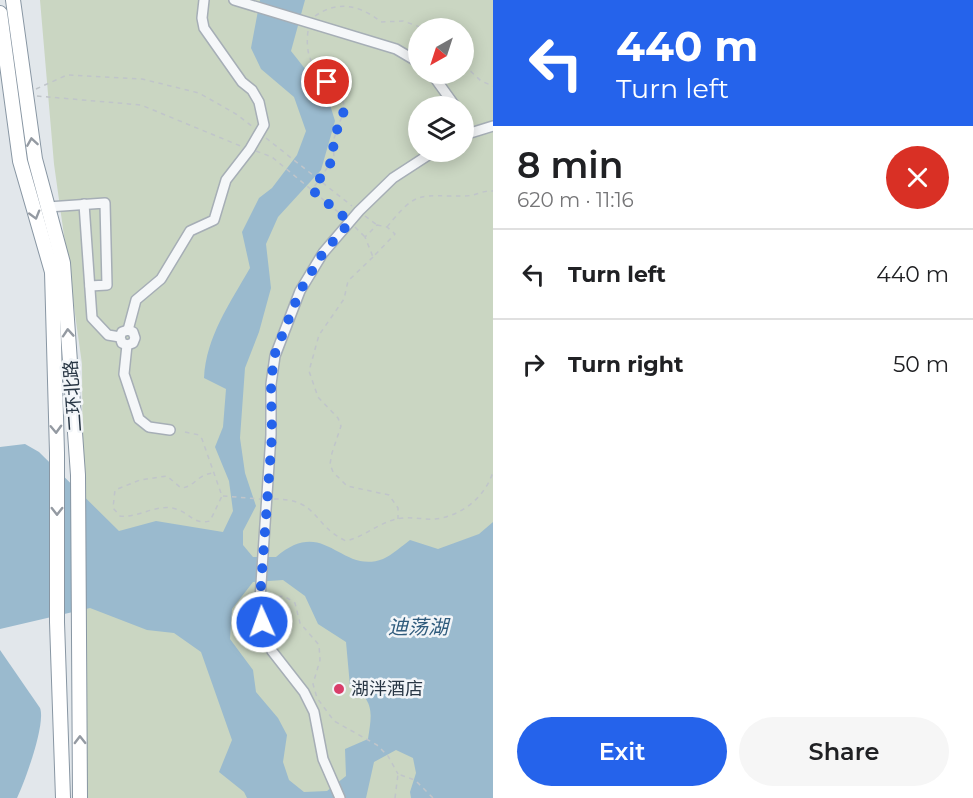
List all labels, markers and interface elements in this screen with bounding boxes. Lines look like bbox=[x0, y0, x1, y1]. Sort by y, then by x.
north arrow bbox=[408, 18, 474, 84]
map controls bbox=[408, 18, 474, 162]
text: 440 m bbox=[616, 20, 758, 72]
icon: left bbox=[517, 24, 595, 102]
pin bbox=[301, 56, 352, 107]
icon: arrive bbox=[310, 65, 343, 98]
text: Turn left bbox=[616, 72, 729, 105]
button: layers bbox=[408, 96, 474, 162]
one-way arrow bbox=[26, 138, 39, 148]
text: 8 min bbox=[517, 143, 623, 187]
button: close bbox=[886, 146, 949, 209]
text: 620 m · 11:16 bbox=[517, 188, 634, 212]
one-way arrow bbox=[28, 209, 40, 220]
icon: left bbox=[517, 258, 550, 291]
text: Turn left bbox=[568, 261, 666, 288]
text: 440 m bbox=[876, 261, 949, 288]
one-way arrow bbox=[62, 329, 75, 338]
icon: right bbox=[517, 348, 550, 381]
text: Turn right bbox=[568, 351, 683, 378]
text: 50 m bbox=[893, 351, 949, 378]
street label: 二环北路 bbox=[60, 359, 86, 433]
one-way arrow bbox=[50, 424, 63, 433]
one-way arrow bbox=[51, 507, 63, 516]
position arrow bbox=[230, 590, 294, 654]
water label: 迪荡湖 bbox=[388, 615, 451, 639]
place label: 湖泮酒店 bbox=[351, 678, 423, 700]
marker: 湖泮酒店 bbox=[332, 682, 346, 696]
button: Exit bbox=[517, 717, 727, 786]
button: Share bbox=[739, 717, 949, 786]
one-way arrow bbox=[73, 735, 86, 744]

